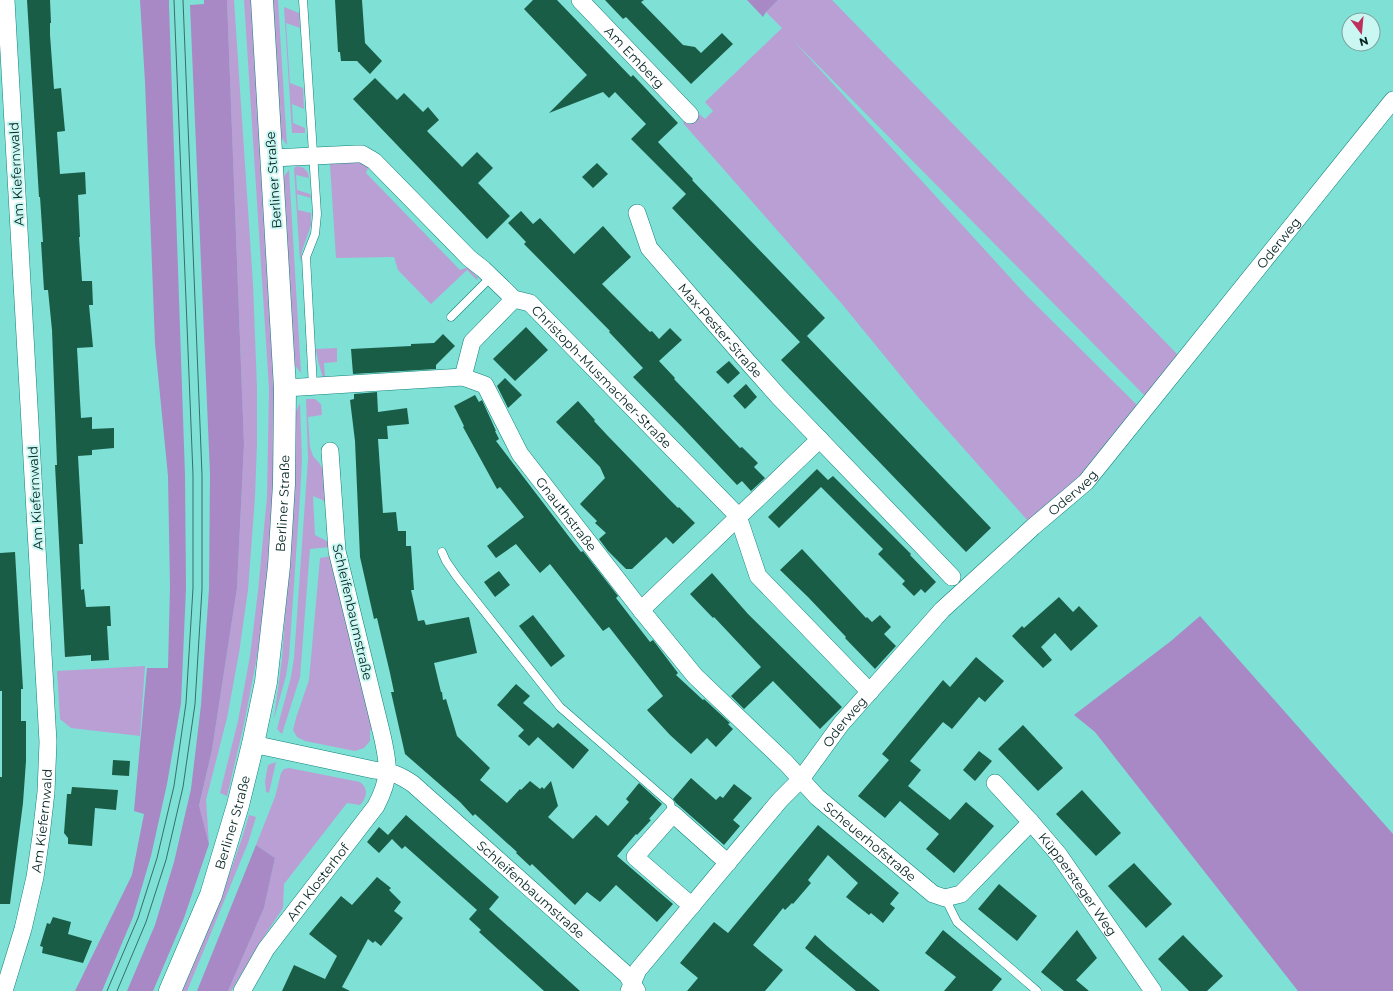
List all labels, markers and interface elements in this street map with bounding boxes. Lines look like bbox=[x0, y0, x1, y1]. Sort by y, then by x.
north arrow bbox=[1341, 12, 1381, 52]
street label: Am Emberg bbox=[601, 23, 668, 91]
text: N bbox=[1358, 34, 1370, 50]
street label: Am Kiefernwald bbox=[5, 122, 27, 226]
street label: Berliner Straße bbox=[262, 131, 284, 229]
street label: Oderweg bbox=[1253, 214, 1304, 272]
street label: Max-Pester-Straße bbox=[675, 280, 766, 381]
street label: Christoph-Musmacher-Straße bbox=[528, 302, 675, 452]
street label: Am Kiefernwald bbox=[24, 446, 46, 550]
street label: Berliner Straße bbox=[272, 455, 292, 552]
street label: Oderweg bbox=[1045, 466, 1101, 519]
street label: Gnauthstraße bbox=[533, 474, 600, 554]
street label: Schleifenbaumstraße bbox=[330, 542, 376, 682]
street label: Oderweg bbox=[819, 693, 870, 750]
street label: Am Kiefernwald bbox=[28, 768, 55, 874]
street label: Berliner Straße bbox=[211, 774, 253, 871]
street label: Scheuerhofstraße bbox=[821, 798, 920, 885]
street label: Küppersteger Weg bbox=[1035, 829, 1120, 939]
street label: Schleifenbaumstraße bbox=[474, 837, 588, 942]
street label: Am Klosterhof bbox=[283, 840, 353, 924]

